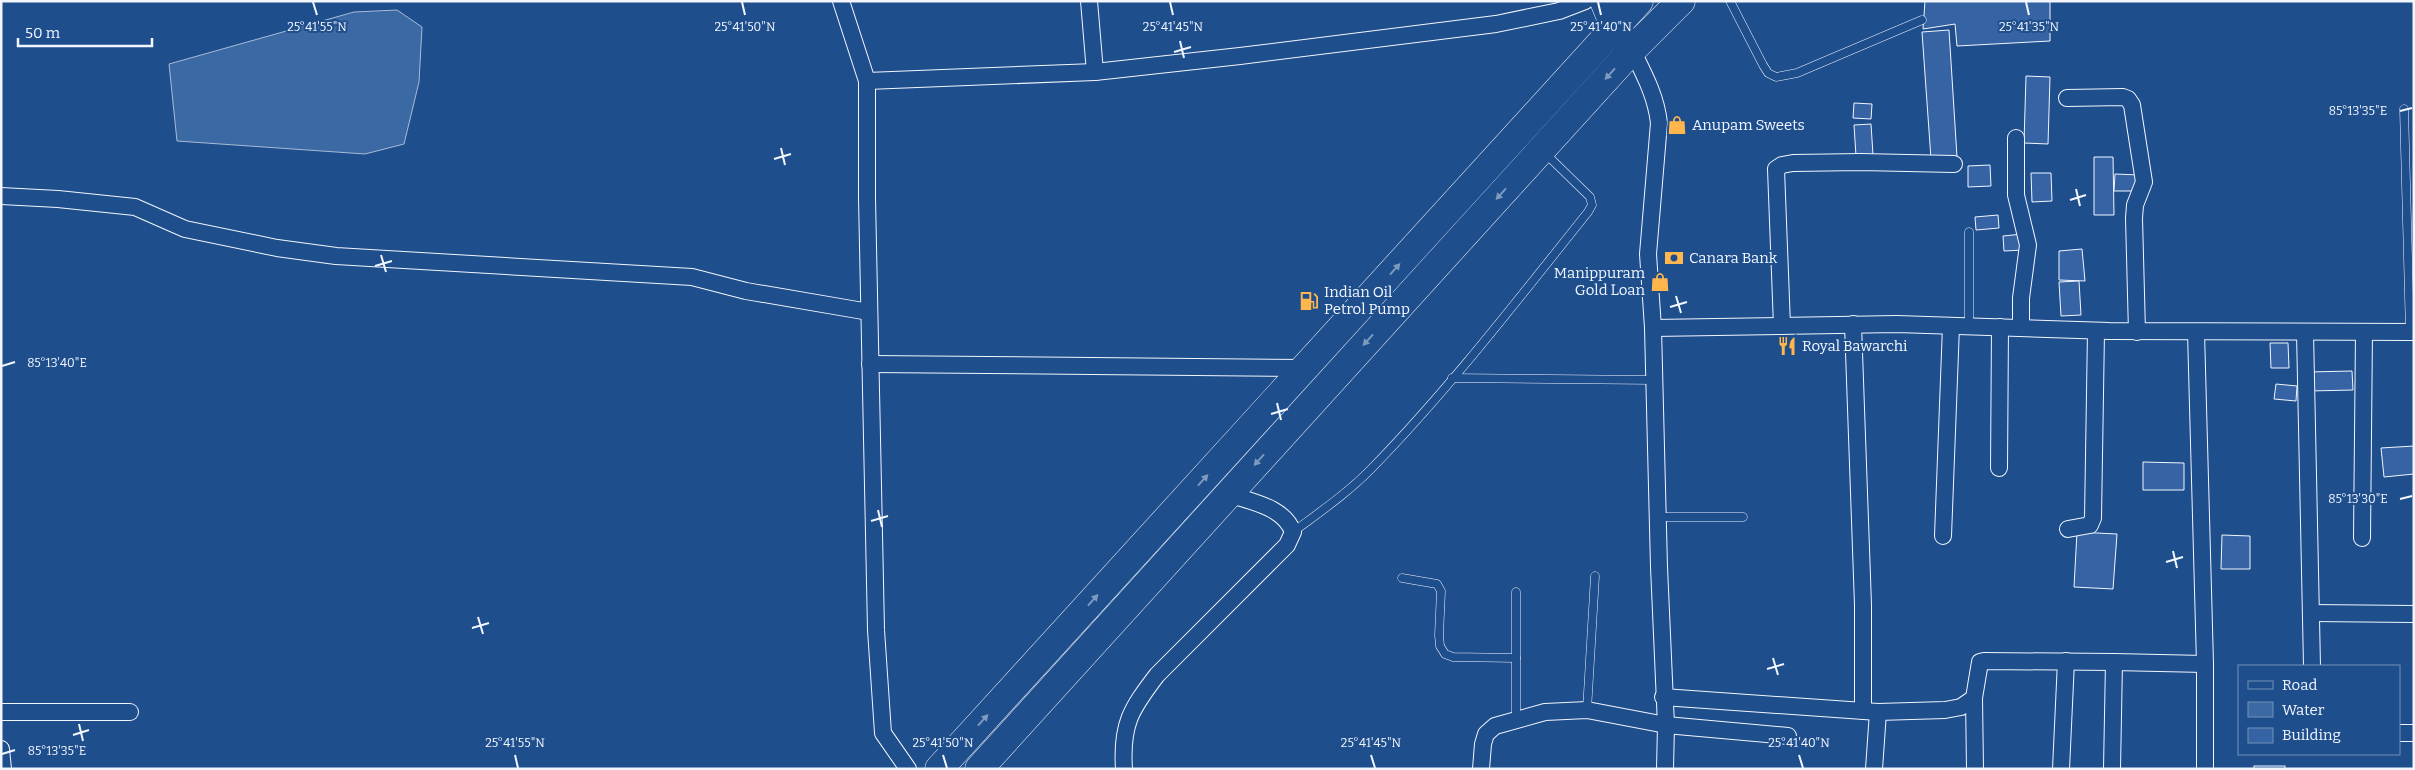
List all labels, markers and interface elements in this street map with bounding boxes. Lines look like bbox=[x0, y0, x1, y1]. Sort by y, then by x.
scale bar bbox=[18, 15, 151, 47]
text: 25°41'55"N bbox=[287, 20, 347, 34]
text: 25°41'50"N bbox=[715, 20, 776, 34]
text: 25°41'45"N bbox=[1143, 20, 1204, 34]
text: 25°41'40"N bbox=[1570, 20, 1632, 34]
text: 25°41'35"N bbox=[1999, 20, 2060, 34]
text: 50 m bbox=[25, 24, 61, 42]
one-way arrow bbox=[1604, 67, 1616, 79]
text: 85°13'35"E bbox=[2329, 104, 2387, 118]
shop icon: Anupam Sweets bbox=[1666, 114, 1688, 136]
place label: Anupam Sweets bbox=[1692, 116, 1805, 134]
one-way arrow bbox=[1495, 187, 1507, 199]
bank icon: Canara Bank bbox=[1663, 247, 1685, 269]
place label: Canara Bank bbox=[1689, 249, 1778, 267]
one-way arrow bbox=[1389, 264, 1401, 276]
place label: Manippuram Gold Loan bbox=[1554, 264, 1646, 299]
shop icon: Manippuram Gold Loan bbox=[1649, 271, 1671, 293]
place label: Indian Oil Petrol Pump bbox=[1324, 283, 1410, 318]
fuel station icon: Indian Oil Petrol Pump bbox=[1298, 290, 1320, 312]
one-way arrow bbox=[1362, 334, 1374, 346]
restaurant icon: Royal Bawarchi bbox=[1776, 335, 1798, 357]
place label: Royal Bawarchi bbox=[1802, 337, 1908, 355]
text: 85°13'40"E bbox=[27, 356, 87, 370]
one-way arrow bbox=[1253, 454, 1265, 466]
one-way arrow bbox=[1197, 473, 1208, 486]
text: 85°13'30"E bbox=[2328, 492, 2388, 506]
one-way arrow bbox=[1087, 594, 1099, 606]
legend bbox=[2238, 665, 2400, 755]
text: Road bbox=[2282, 676, 2317, 694]
text: Water bbox=[2282, 701, 2325, 719]
one-way arrow bbox=[978, 713, 989, 726]
text: Building bbox=[2282, 726, 2341, 744]
text: 25°41'55"N bbox=[485, 736, 545, 750]
text: 25°41'50"N bbox=[913, 736, 974, 750]
text: 25°41'45"N bbox=[1341, 736, 1402, 750]
text: 25°41'40"N bbox=[1768, 736, 1830, 750]
text: 85°13'35"E bbox=[28, 744, 86, 758]

